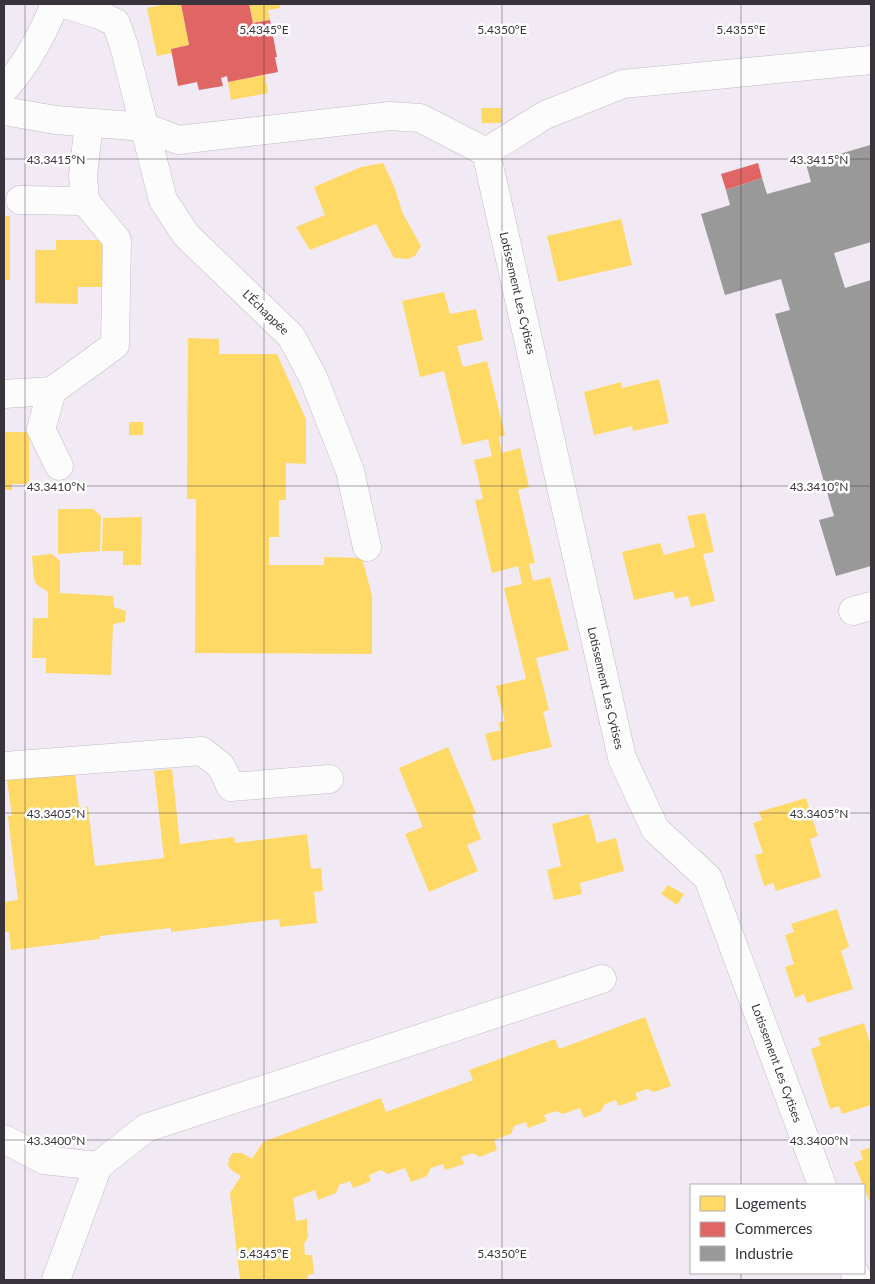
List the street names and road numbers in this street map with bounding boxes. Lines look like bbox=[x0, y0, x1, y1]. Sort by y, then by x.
street label: Lotissement Les Cytises bbox=[497, 230, 539, 356]
street label: L'Échappée bbox=[240, 286, 292, 338]
street label: Lotissement Les Cytises bbox=[585, 625, 627, 751]
street label: Lotissement Les Cytises bbox=[749, 1002, 805, 1124]

